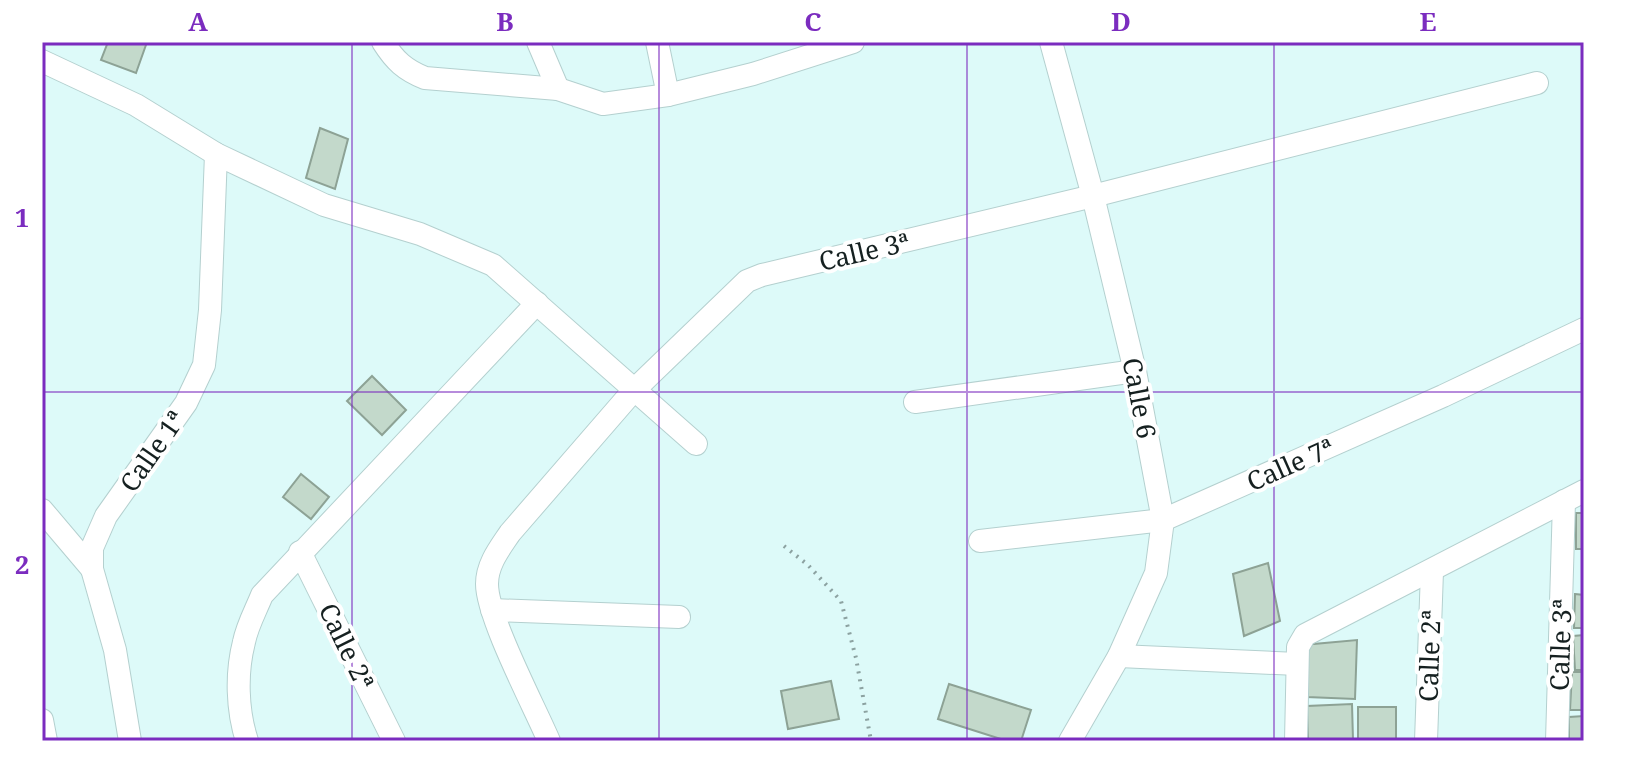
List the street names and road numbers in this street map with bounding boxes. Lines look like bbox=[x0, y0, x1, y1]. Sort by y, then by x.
street label: Calle 3ª bbox=[815, 223, 913, 279]
street label: Calle 6 bbox=[1115, 354, 1165, 442]
street label: Calle 1ª bbox=[111, 403, 193, 499]
street label: Calle 7ª bbox=[1241, 429, 1339, 499]
street label: Calle 2ª bbox=[311, 597, 383, 695]
street label: Calle 3ª bbox=[1540, 598, 1580, 692]
street label: Calle 2ª bbox=[1409, 609, 1449, 703]

